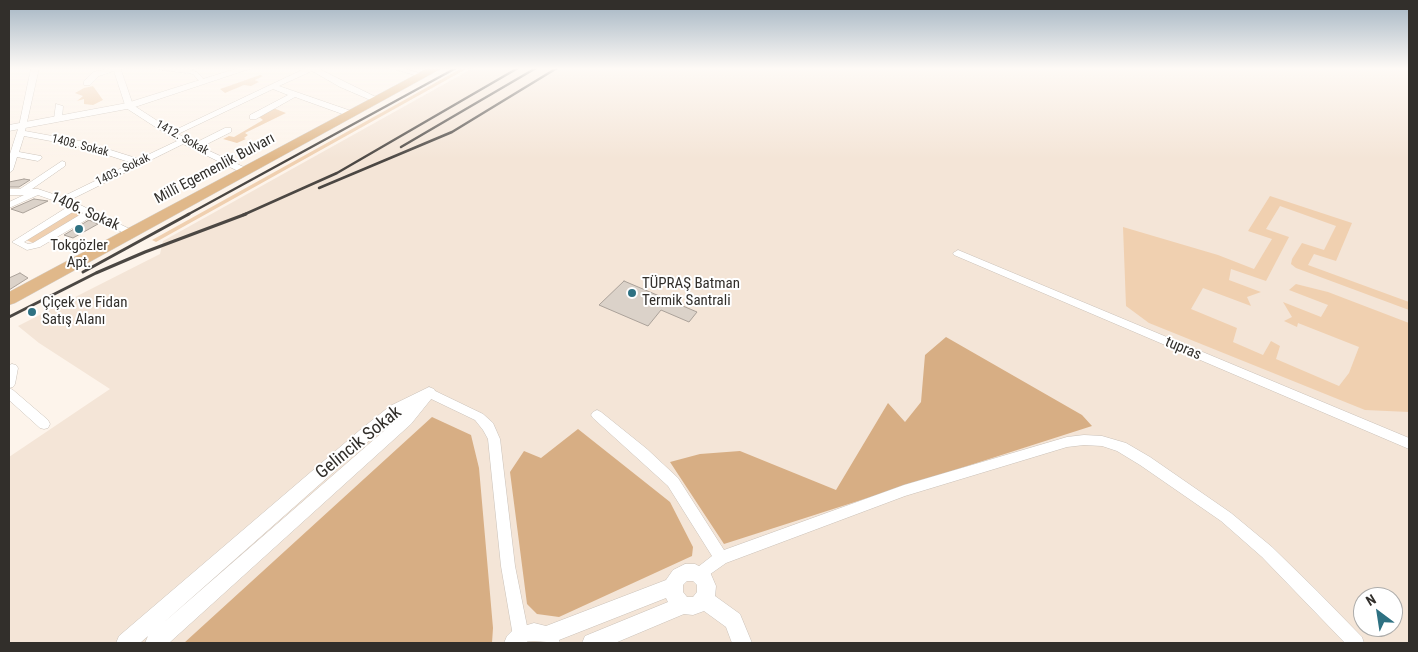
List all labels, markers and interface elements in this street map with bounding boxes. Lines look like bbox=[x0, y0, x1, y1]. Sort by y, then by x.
street label: 1412. Sokak bbox=[153, 118, 211, 158]
street label: Millî Egemenlik Bulvarı bbox=[152, 130, 278, 208]
street label: 1408. Sokak bbox=[50, 132, 110, 160]
street label: 1403. Sokak bbox=[94, 151, 152, 189]
street label: 1406. Sokak bbox=[48, 189, 122, 235]
marker: Tokgözler Apt. bbox=[73, 223, 85, 235]
place label: Tokgözler Apt. bbox=[50, 237, 108, 272]
place label: TÜPRAŞ Batman Termik Santrali bbox=[642, 275, 740, 310]
marker: TÜPRAŞ Batman Termik Santrali bbox=[626, 287, 638, 299]
place label: Çiçek ve Fidan Satış Alanı bbox=[42, 294, 127, 329]
marker: Çiçek ve Fidan Satış Alanı bbox=[26, 306, 38, 318]
street label: tupras bbox=[1162, 333, 1204, 365]
street label: Gelincik Sokak bbox=[312, 402, 406, 484]
north arrow bbox=[1353, 587, 1403, 637]
text: N bbox=[1363, 591, 1379, 609]

